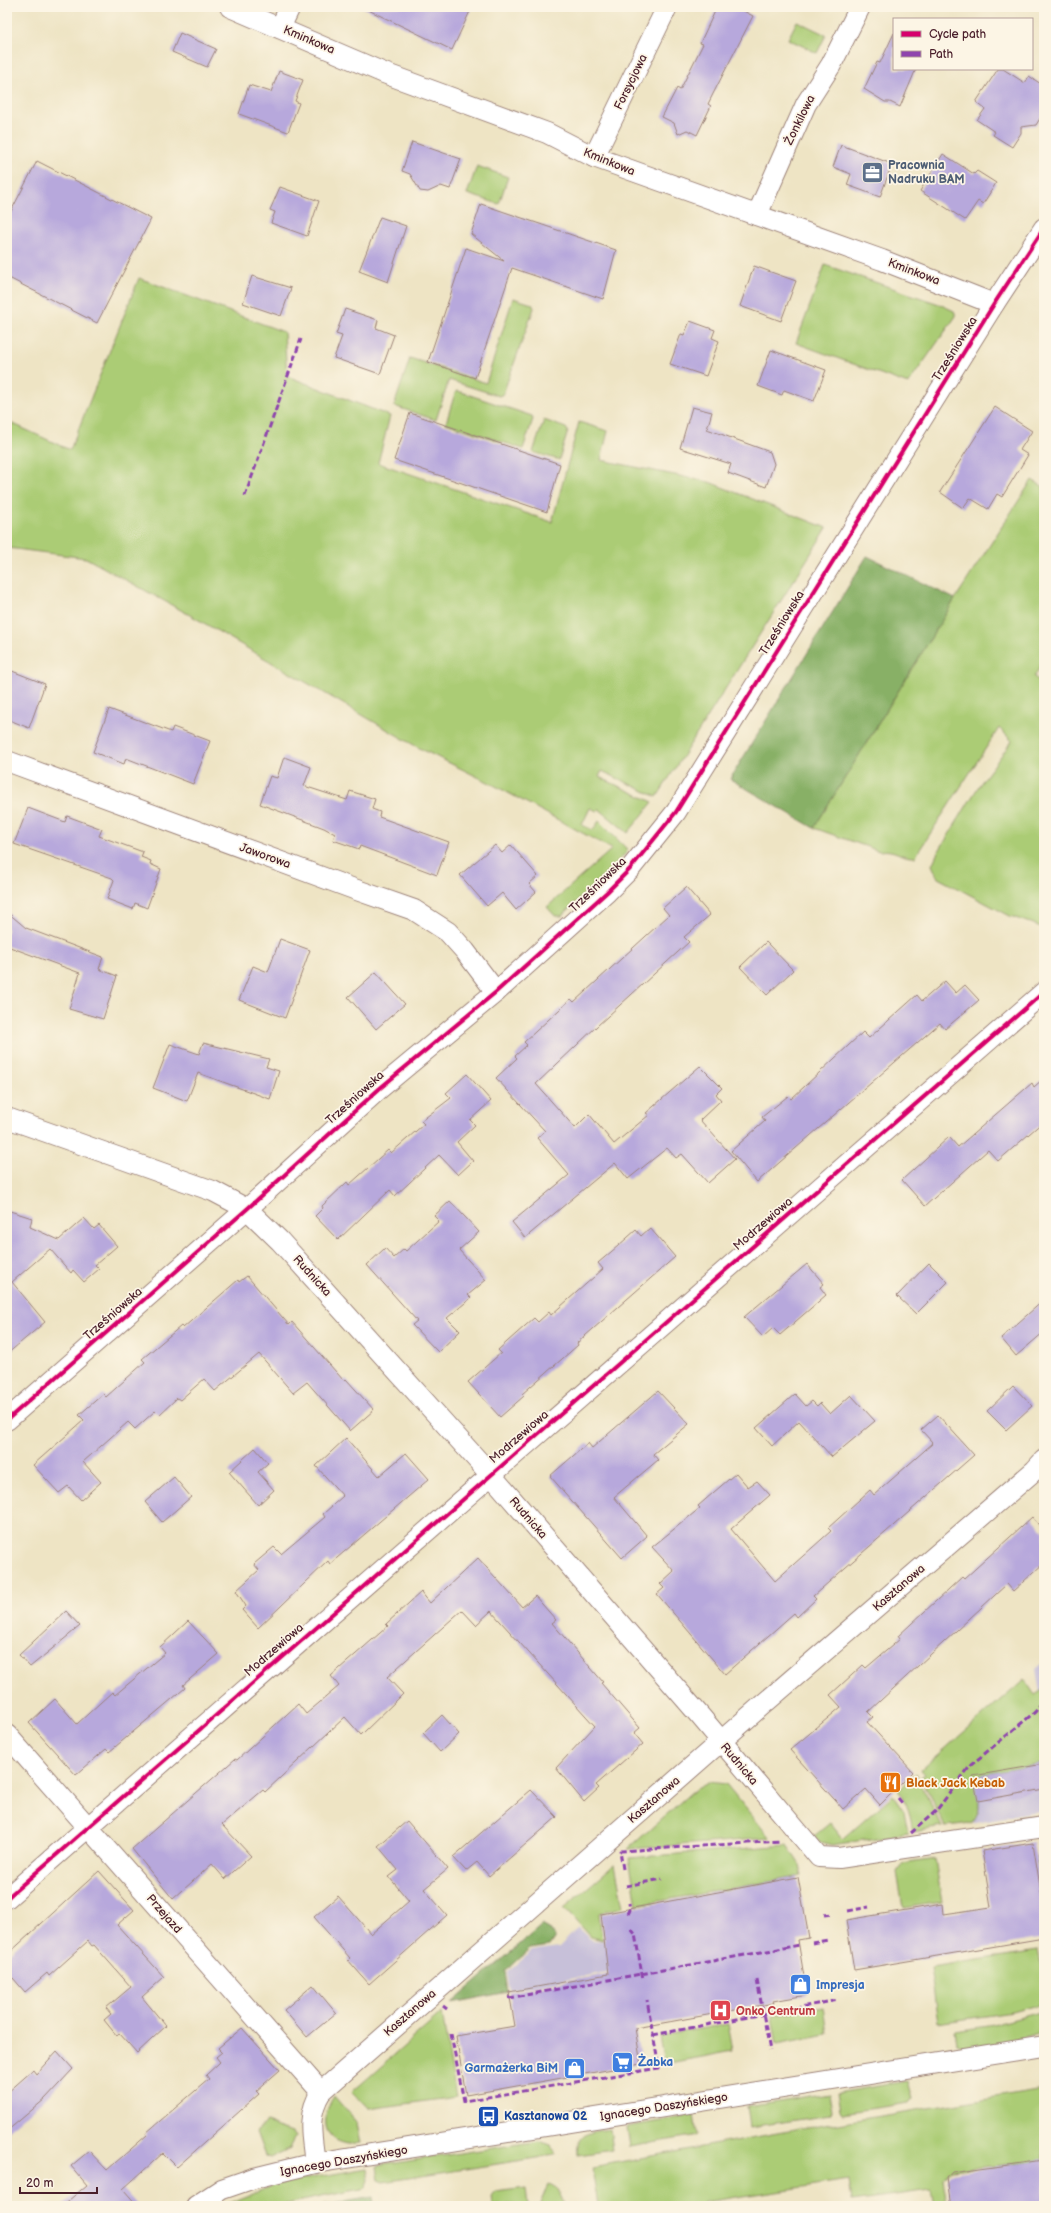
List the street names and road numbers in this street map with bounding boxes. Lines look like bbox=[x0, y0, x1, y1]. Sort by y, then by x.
street label: Kminkowa bbox=[281, 22, 337, 58]
street label: Forsycjowa bbox=[611, 52, 651, 112]
street label: Żonkilowa bbox=[780, 92, 819, 148]
street label: Kminkowa bbox=[581, 145, 637, 179]
street label: Kminkowa bbox=[886, 255, 942, 289]
street label: Trześniowska bbox=[929, 314, 981, 384]
street label: Trześniowska bbox=[756, 588, 808, 658]
street label: Jaworowa bbox=[237, 840, 293, 872]
street label: Trześniowska bbox=[566, 854, 630, 916]
street label: Trześniowska bbox=[323, 1068, 387, 1128]
street label: Modrzewiowa bbox=[730, 1194, 796, 1254]
street label: Rudnicka bbox=[290, 1252, 335, 1300]
street label: Trześniowska bbox=[80, 1284, 146, 1344]
street label: Modrzewiowa bbox=[486, 1407, 552, 1467]
street label: Rudnicka bbox=[506, 1494, 550, 1542]
street label: Kasztanowa bbox=[870, 1561, 928, 1615]
street label: Modrzewiowa bbox=[241, 1620, 307, 1680]
street label: Rudnicka bbox=[717, 1740, 761, 1788]
street label: Kasztanowa bbox=[625, 1773, 683, 1827]
street label: Przejazd bbox=[143, 1891, 185, 1937]
street label: Kasztanowa bbox=[381, 1986, 439, 2040]
street label: Ignacego Daszyńskiego bbox=[599, 2089, 729, 2125]
street label: Ignacego Daszyńskiego bbox=[279, 2142, 409, 2180]

